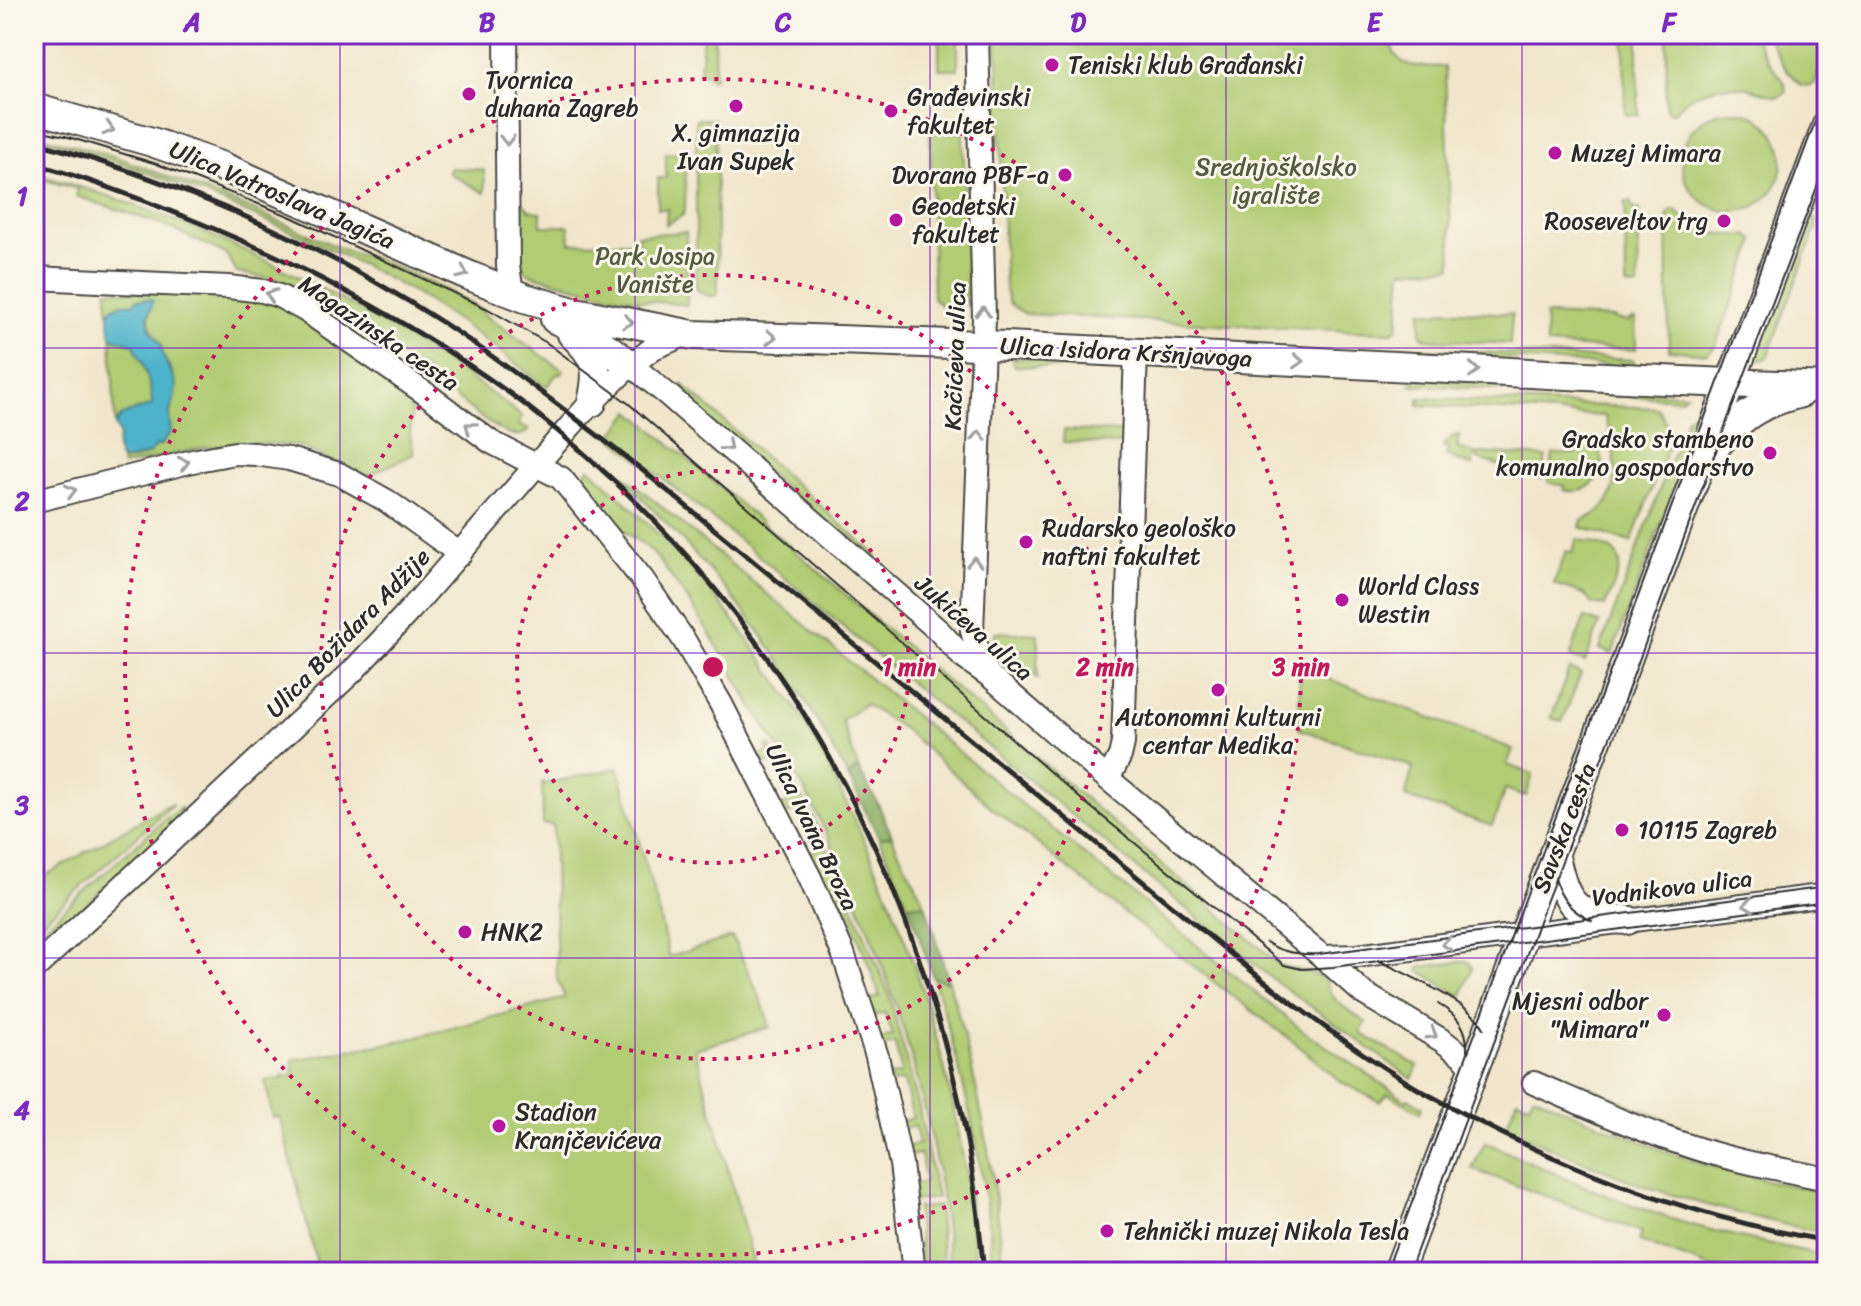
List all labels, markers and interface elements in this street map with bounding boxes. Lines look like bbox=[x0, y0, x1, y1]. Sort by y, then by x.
text: A bbox=[182, 0, 201, 45]
text: B bbox=[479, 0, 496, 45]
text: C bbox=[774, 0, 792, 45]
text: D bbox=[1070, 0, 1086, 45]
text: E bbox=[1367, 0, 1384, 45]
text: F bbox=[1661, 0, 1678, 45]
place label: Teniski klub Građanski bbox=[1068, 44, 1304, 86]
marker: Teniski klub Građanski bbox=[1043, 56, 1061, 74]
place label: Tvornica duhana Zagreb bbox=[485, 59, 639, 129]
place label: Građevinski fakultet bbox=[907, 76, 1031, 146]
marker: Tvornica duhana Zagreb bbox=[460, 85, 478, 103]
marker: X. gimnazija Ivan Supek bbox=[727, 97, 745, 115]
marker: Građevinski fakultet bbox=[882, 102, 900, 120]
place label: X. gimnazija Ivan Supek bbox=[671, 112, 800, 182]
one-way arrow bbox=[102, 120, 116, 136]
street label: Ulica Vatroslava Jagića bbox=[163, 129, 401, 261]
place label: Muzej Mimara bbox=[1571, 132, 1722, 174]
one-way arrow bbox=[498, 134, 516, 147]
marker: Muzej Mimara bbox=[1546, 144, 1564, 162]
park label: Srednjoškolsko igralište bbox=[1195, 146, 1357, 216]
place label: Dvorana PBF-a bbox=[892, 154, 1049, 196]
marker: Dvorana PBF-a bbox=[1056, 166, 1074, 184]
text: 1 bbox=[16, 173, 28, 219]
place label: Geodetski fakultet bbox=[912, 185, 1017, 255]
place label: Rooseveltov trg bbox=[1544, 200, 1708, 242]
marker: Geodetski fakultet bbox=[887, 211, 905, 229]
marker: Rooseveltov trg bbox=[1715, 212, 1733, 230]
park label: Park Josipa Vanište bbox=[595, 235, 715, 305]
street label: Magazinska cesta bbox=[290, 263, 468, 403]
one-way arrow bbox=[455, 263, 469, 279]
street label: Kačićeva ulica bbox=[931, 281, 979, 431]
one-way arrow bbox=[265, 288, 279, 304]
one-way arrow bbox=[975, 305, 992, 318]
one-way arrow bbox=[621, 313, 635, 330]
street label: Ulica Isidora Kršnjavoga bbox=[999, 324, 1253, 380]
one-way arrow bbox=[765, 329, 778, 346]
one-way arrow bbox=[1292, 352, 1305, 369]
one-way arrow bbox=[1468, 362, 1481, 379]
place label: Gradsko stambeno komunalno gospodarstvo bbox=[1496, 418, 1754, 488]
one-way arrow bbox=[465, 422, 479, 437]
one-way arrow bbox=[970, 429, 987, 442]
one-way arrow bbox=[717, 436, 732, 451]
marker: Gradsko stambeno komunalno gospodarstvo bbox=[1761, 444, 1779, 462]
one-way arrow bbox=[177, 456, 191, 473]
text: 2 bbox=[13, 478, 30, 524]
one-way arrow bbox=[64, 484, 78, 501]
place label: Rudarsko geološko naftni fakultet bbox=[1042, 507, 1236, 577]
marker: Rudarsko geološko naftni fakultet bbox=[1017, 533, 1035, 551]
street label: Ulica Božidara Adžije bbox=[255, 538, 441, 728]
one-way arrow bbox=[966, 555, 983, 568]
street label: Jukićeva ulica bbox=[904, 563, 1043, 692]
place label: World Class Westin bbox=[1358, 565, 1479, 635]
marker: World Class Westin bbox=[1333, 591, 1351, 609]
text: 1 min bbox=[882, 646, 936, 688]
text: 2 min bbox=[1075, 646, 1134, 688]
text: 3 min bbox=[1271, 646, 1330, 688]
centre of rings bbox=[699, 653, 727, 681]
marker: Autonomni kulturni centar Medika bbox=[1209, 681, 1227, 699]
place label: Autonomni kulturni centar Medika bbox=[1114, 696, 1322, 766]
street label: Ulica Ivana Broza bbox=[753, 736, 871, 918]
street label: Savska cesta bbox=[1520, 757, 1608, 899]
text: 3 bbox=[14, 782, 30, 828]
place label: 10115 Zagreb bbox=[1638, 809, 1777, 851]
marker: 10115 Zagreb bbox=[1613, 821, 1631, 839]
street label: Vodnikova ulica bbox=[1590, 857, 1754, 919]
one-way arrow bbox=[1742, 896, 1755, 913]
place label: HNK2 bbox=[481, 911, 543, 953]
marker: HNK2 bbox=[456, 923, 474, 941]
one-way arrow bbox=[1440, 935, 1454, 952]
place label: Mjesni odbor "Mimara" bbox=[1512, 980, 1650, 1050]
marker: Mjesni odbor "Mimara" bbox=[1655, 1006, 1673, 1024]
one-way arrow bbox=[1423, 1024, 1438, 1040]
text: 4 bbox=[14, 1087, 30, 1133]
place label: Stadion Kranjčevićeva bbox=[515, 1091, 662, 1161]
marker: Stadion Kranjčevićeva bbox=[490, 1117, 508, 1135]
place label: Tehnički muzej Nikola Tesla bbox=[1123, 1210, 1409, 1252]
marker: Tehnički muzej Nikola Tesla bbox=[1098, 1222, 1116, 1240]

